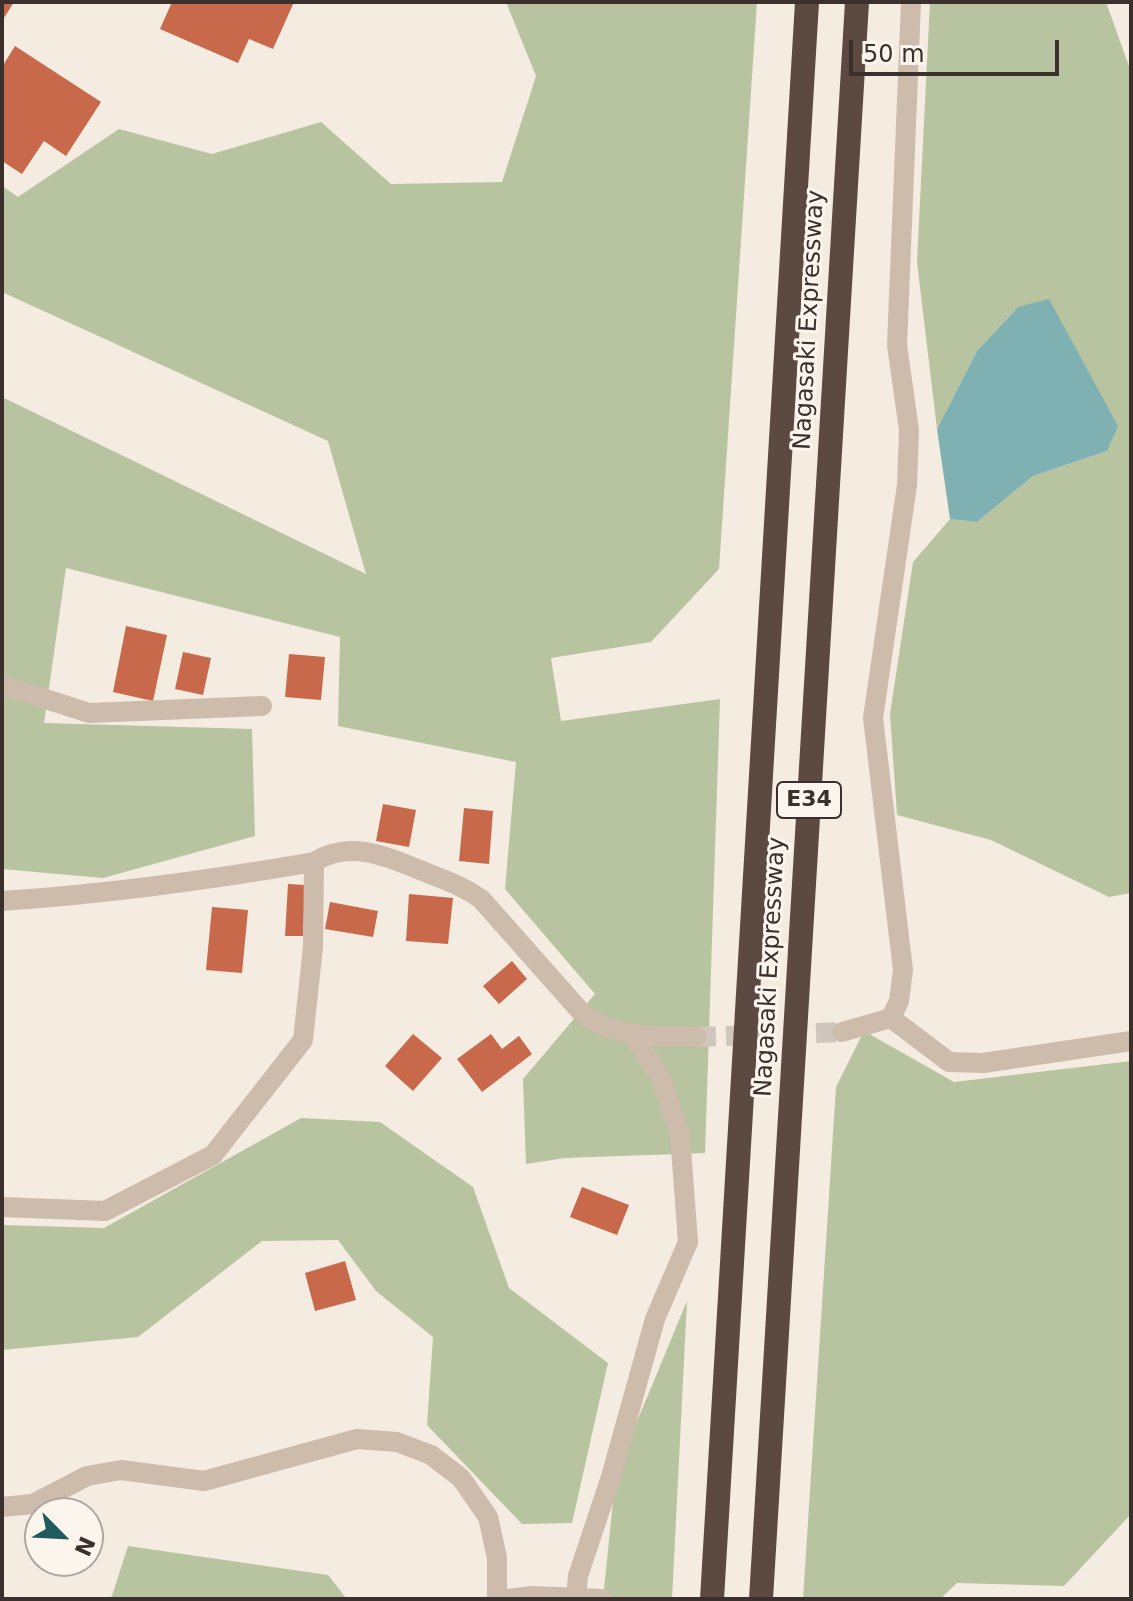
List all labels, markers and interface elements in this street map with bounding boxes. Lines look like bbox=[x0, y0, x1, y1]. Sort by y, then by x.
scale bar bbox=[853, 24, 1063, 74]
text: 50 m bbox=[863, 40, 925, 68]
street label: Nagasaki Expressway bbox=[789, 189, 831, 451]
road number: E34 bbox=[777, 782, 841, 818]
street label: Nagasaki Expressway bbox=[750, 836, 792, 1098]
north arrow bbox=[24, 1497, 104, 1577]
text: N bbox=[69, 1533, 100, 1560]

